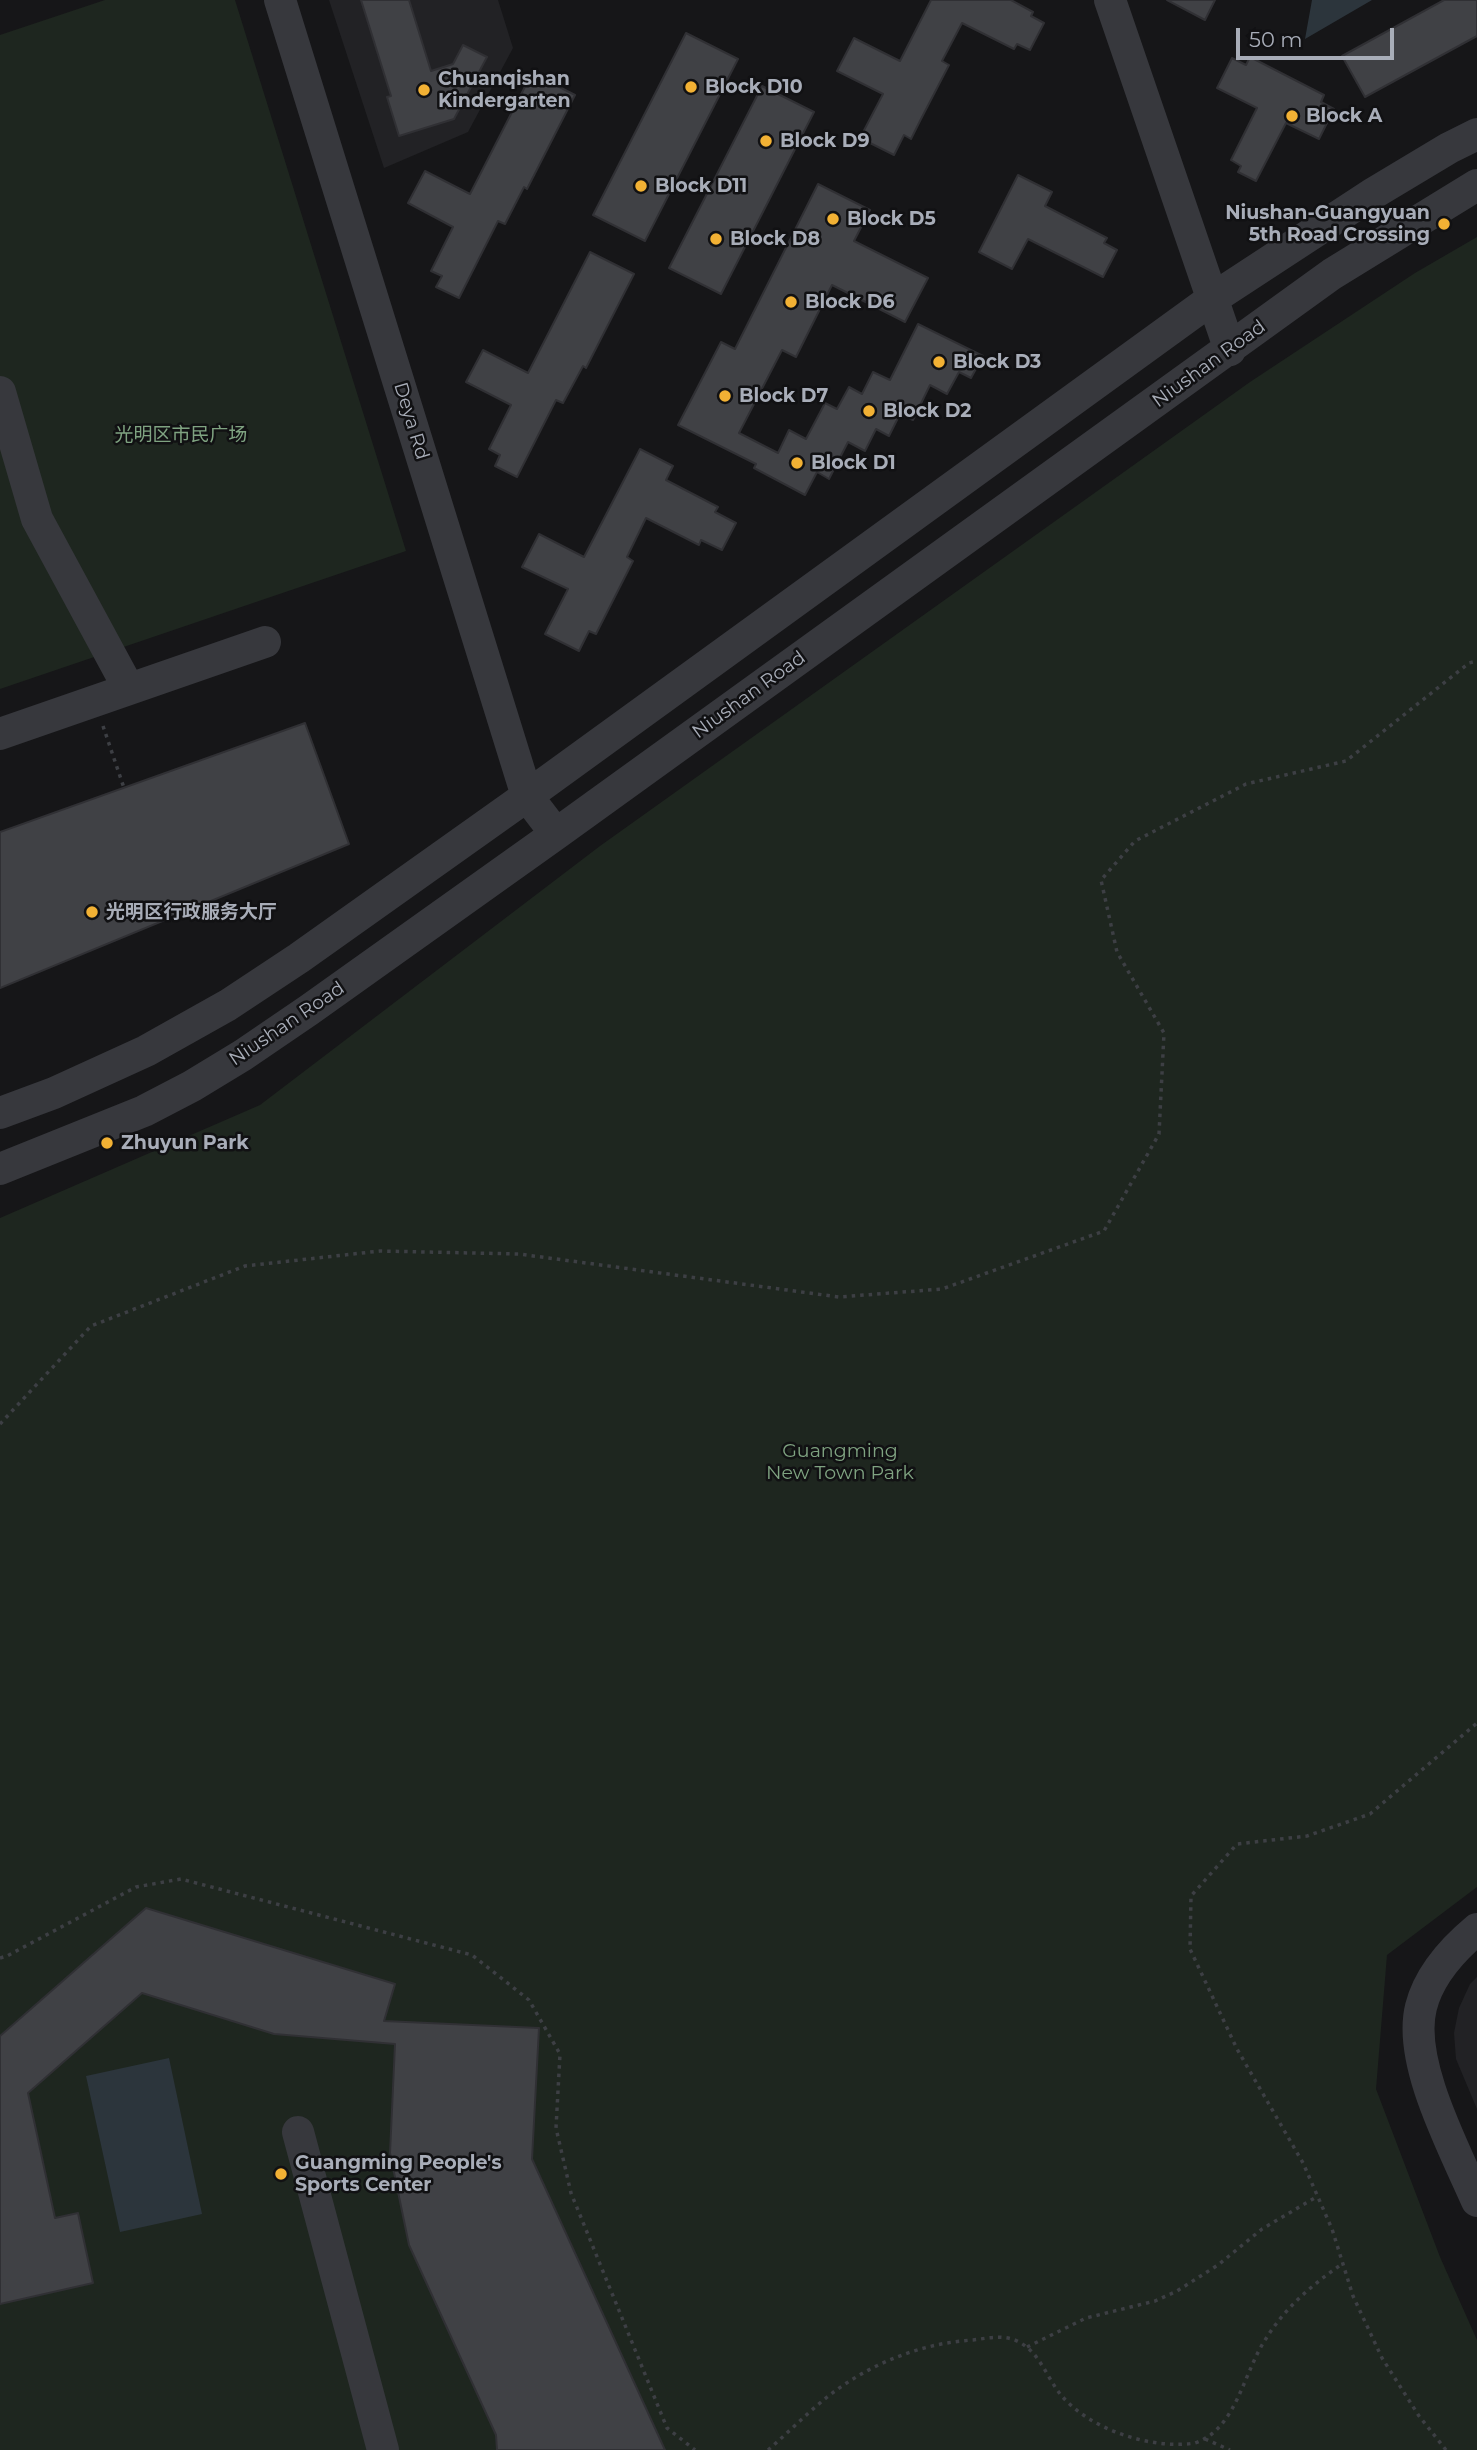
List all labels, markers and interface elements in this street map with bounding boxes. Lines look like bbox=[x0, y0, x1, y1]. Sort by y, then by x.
scale bar bbox=[1239, 14, 1396, 58]
text: 50 m bbox=[1249, 27, 1303, 52]
place label: Chuanqishan Kindergarten bbox=[438, 68, 571, 112]
place label: Block D10 bbox=[705, 76, 803, 98]
marker: Block D10 bbox=[683, 79, 699, 95]
marker: Chuanqishan Kindergarten bbox=[416, 82, 432, 98]
place label: Block A bbox=[1306, 105, 1382, 127]
marker: Block A bbox=[1284, 108, 1300, 124]
place label: Block D9 bbox=[780, 130, 869, 152]
marker: Block D9 bbox=[758, 133, 774, 149]
place label: Block D11 bbox=[655, 175, 747, 197]
marker: Block D11 bbox=[633, 178, 649, 194]
place label: Niushan-Guangyuan 5th Road Crossing bbox=[1225, 202, 1430, 246]
place label: Block D5 bbox=[847, 208, 936, 230]
marker: Block D5 bbox=[825, 211, 841, 227]
marker: Niushan-Guangyuan 5th Road Crossing bbox=[1436, 216, 1452, 232]
place label: Block D8 bbox=[730, 228, 820, 250]
marker: Block D8 bbox=[708, 231, 724, 247]
place label: Block D6 bbox=[805, 291, 894, 313]
marker: Block D6 bbox=[783, 294, 799, 310]
street label: Niushan Road bbox=[1148, 315, 1270, 413]
place label: Block D3 bbox=[953, 351, 1041, 373]
marker: Block D3 bbox=[931, 354, 947, 370]
street label: Deya Rd bbox=[388, 380, 434, 462]
place label: Block D7 bbox=[739, 385, 828, 407]
marker: Block D7 bbox=[717, 388, 733, 404]
place label: Block D2 bbox=[883, 400, 971, 422]
marker: Block D2 bbox=[861, 403, 877, 419]
park label: 光明区市民广场 bbox=[115, 424, 247, 446]
place label: Block D1 bbox=[811, 452, 896, 474]
marker: Block D1 bbox=[789, 455, 805, 471]
street label: Niushan Road bbox=[688, 646, 810, 744]
place label: 光明区行政服务大厅 bbox=[106, 901, 277, 923]
marker: 光明区行政服务大厅 bbox=[84, 904, 100, 920]
street label: Niushan Road bbox=[225, 977, 349, 1071]
place label: Zhuyun Park bbox=[121, 1132, 249, 1154]
marker: Zhuyun Park bbox=[99, 1135, 115, 1151]
park label: Guangming New Town Park bbox=[766, 1440, 914, 1484]
place label: Guangming People's Sports Center bbox=[295, 2152, 502, 2196]
marker: Guangming People's Sports Center bbox=[273, 2166, 289, 2182]

